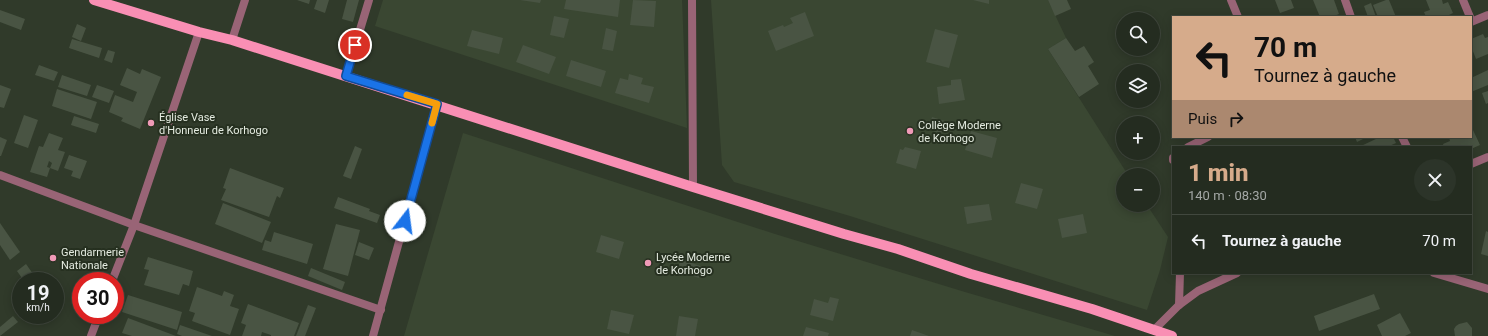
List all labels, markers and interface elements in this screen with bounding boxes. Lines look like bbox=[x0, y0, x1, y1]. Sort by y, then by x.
map controls bbox=[1116, 12, 1160, 212]
button: search bbox=[1116, 12, 1160, 56]
pin bbox=[338, 28, 372, 62]
text: 70 m bbox=[1254, 31, 1317, 64]
icon: left bbox=[1188, 32, 1240, 84]
icon: arrive bbox=[344, 34, 366, 56]
button: layers bbox=[1116, 64, 1160, 108]
text: Tournez à gauche bbox=[1254, 65, 1396, 86]
icon: right bbox=[1225, 108, 1247, 130]
text: Puis bbox=[1188, 110, 1217, 128]
place label: Église Vase d'Honneur de Korhogo bbox=[159, 111, 268, 137]
button: + bbox=[1116, 116, 1160, 160]
marker: Église Vase d'Honneur de Korhogo bbox=[146, 118, 156, 128]
place label: Collège Moderne de Korhogo bbox=[918, 119, 1001, 145]
marker: Collège Moderne de Korhogo bbox=[905, 126, 915, 136]
text: 1 min bbox=[1188, 159, 1249, 187]
button: close bbox=[1414, 159, 1456, 201]
button: − bbox=[1116, 168, 1160, 212]
text: 140 m · 08:30 bbox=[1188, 188, 1267, 203]
position arrow bbox=[384, 200, 426, 242]
icon: left bbox=[1188, 230, 1210, 252]
text: Tournez à gauche bbox=[1222, 232, 1341, 250]
text: 70 m bbox=[1422, 232, 1456, 250]
place label: Gendarmerie Nationale bbox=[61, 246, 124, 272]
place label: Lycée Moderne de Korhogo bbox=[656, 251, 730, 277]
marker: Gendarmerie Nationale bbox=[48, 253, 58, 263]
marker: Lycée Moderne de Korhogo bbox=[643, 258, 653, 268]
speed limit sign: 30 bbox=[72, 272, 124, 324]
text: 19 bbox=[27, 281, 49, 305]
text: km/h bbox=[26, 302, 50, 313]

